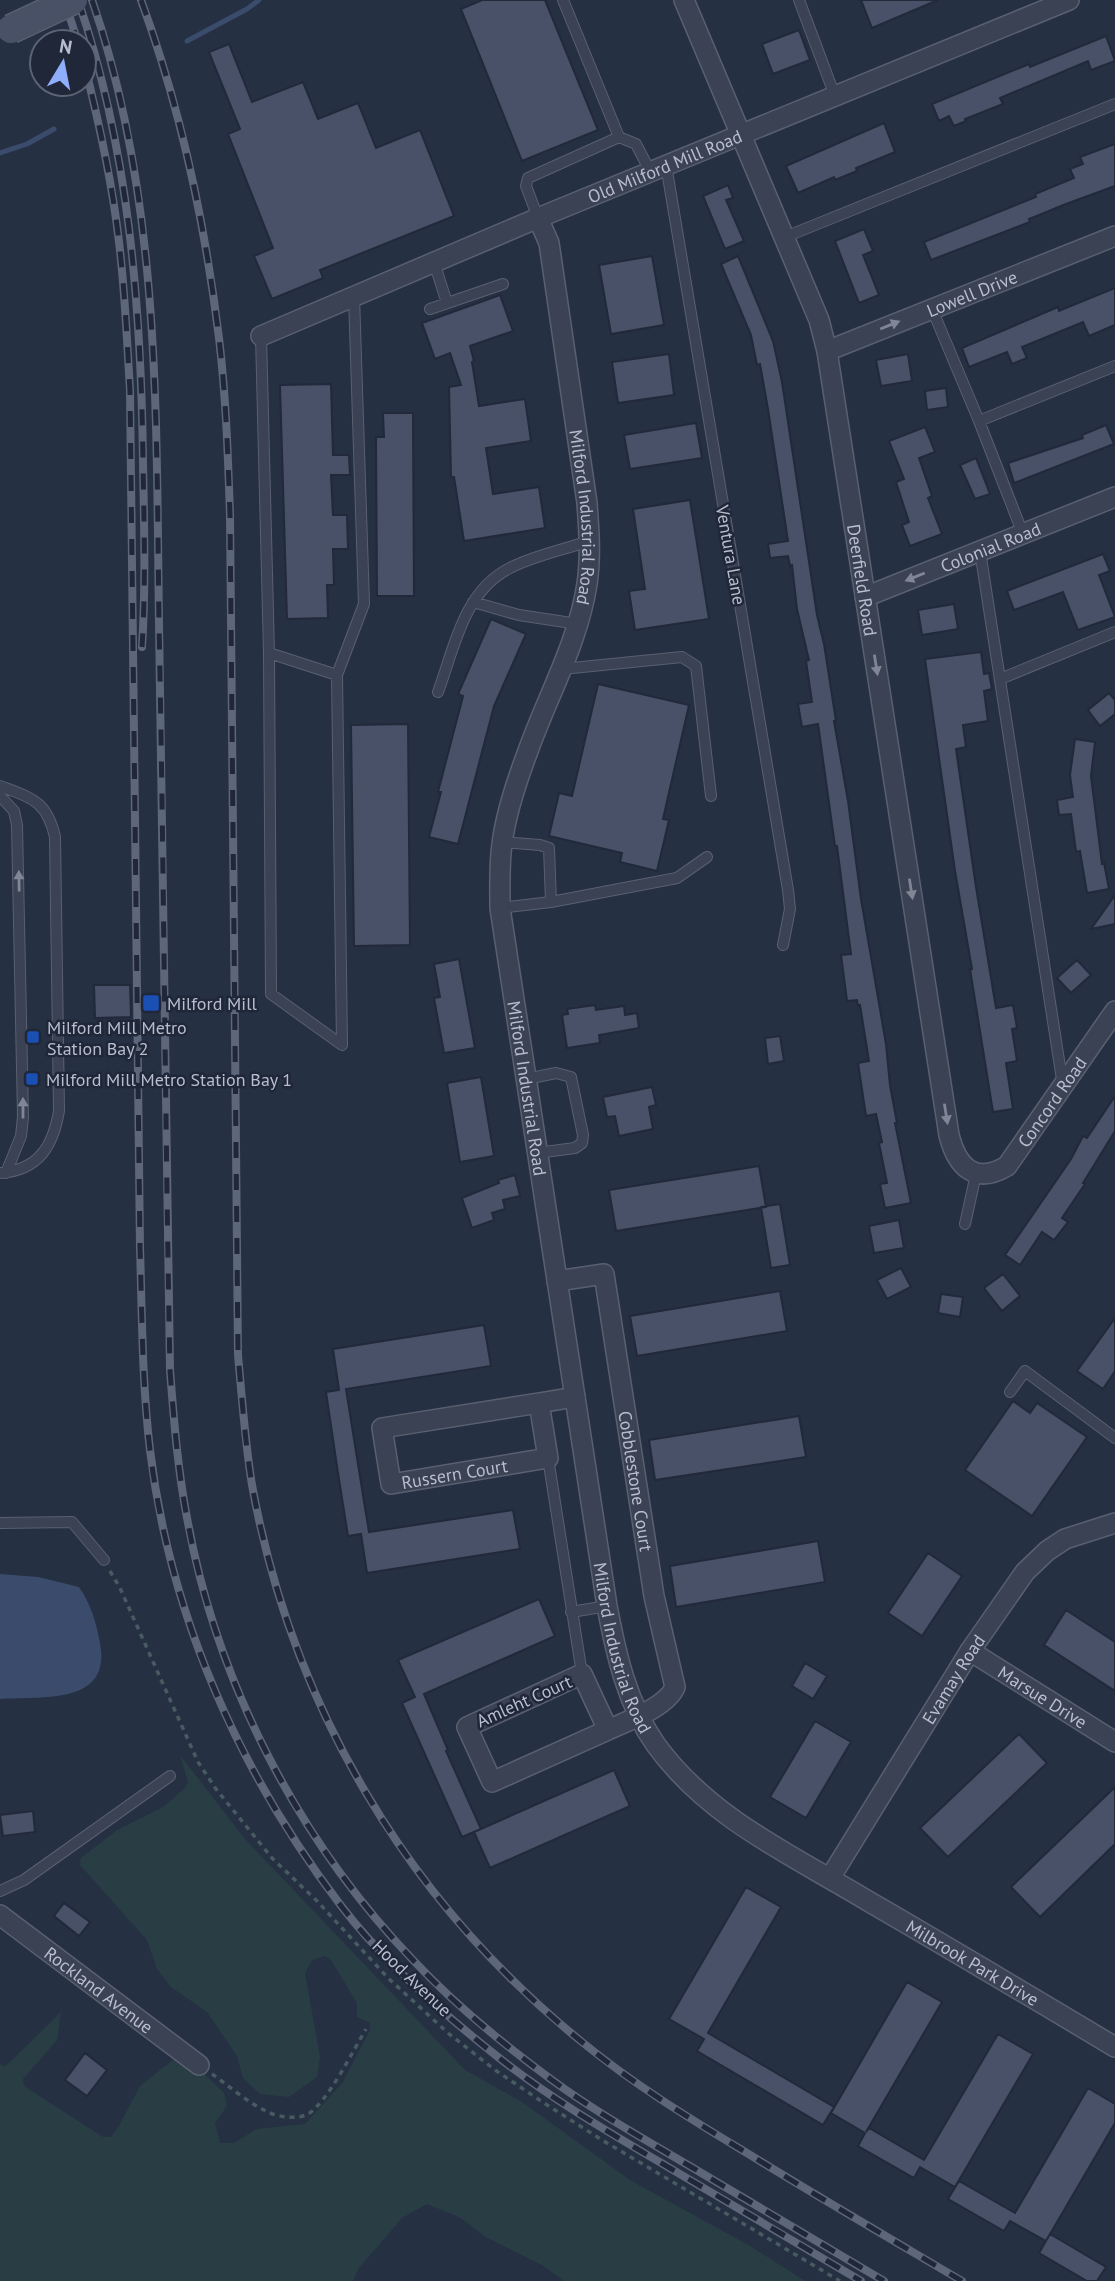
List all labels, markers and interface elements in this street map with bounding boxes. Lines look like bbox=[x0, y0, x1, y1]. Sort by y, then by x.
north arrow bbox=[28, 28, 98, 98]
text: N bbox=[58, 33, 74, 59]
street label: Old Milford Mill Road bbox=[584, 124, 745, 208]
street label: Lowell Drive bbox=[923, 265, 1021, 322]
one-way arrow bbox=[880, 320, 901, 331]
street label: Milford Industrial Road bbox=[565, 428, 601, 607]
street label: Ventura Lane bbox=[711, 502, 751, 607]
street label: Colonial Road bbox=[937, 516, 1044, 577]
street label: Deerfield Road bbox=[843, 522, 883, 637]
one-way arrow bbox=[904, 572, 925, 583]
one-way arrow bbox=[871, 654, 882, 676]
one-way arrow bbox=[13, 869, 24, 891]
one-way arrow bbox=[906, 879, 917, 901]
place label: Milford Mill bbox=[167, 992, 257, 1015]
marker: Milford Mill bbox=[141, 993, 161, 1013]
street label: Milford Industrial Road bbox=[503, 999, 552, 1177]
place label: Milford Mill Metro Station Bay 2 bbox=[47, 1016, 187, 1060]
marker: Milford Mill Metro Station Bay 2 bbox=[25, 1029, 41, 1045]
street label: Concord Road bbox=[1012, 1052, 1091, 1152]
place label: Milford Mill Metro Station Bay 1 bbox=[46, 1068, 292, 1091]
marker: Milford Mill Metro Station Bay 1 bbox=[24, 1071, 40, 1087]
one-way arrow bbox=[17, 1097, 29, 1119]
one-way arrow bbox=[941, 1103, 952, 1125]
street label: Cobblestone Court bbox=[614, 1409, 658, 1553]
street label: Russern Court bbox=[400, 1453, 509, 1494]
street label: Milford Industrial Road bbox=[589, 1561, 657, 1737]
street label: Evamay Road bbox=[916, 1630, 990, 1728]
street label: Marsue Drive bbox=[994, 1660, 1092, 1733]
street label: Amleht Court bbox=[473, 1670, 575, 1732]
street label: Milbrook Park Drive bbox=[902, 1914, 1043, 2011]
street label: Hood Avenue bbox=[367, 1934, 457, 2022]
street label: Rockland Avenue bbox=[40, 1941, 158, 2038]

